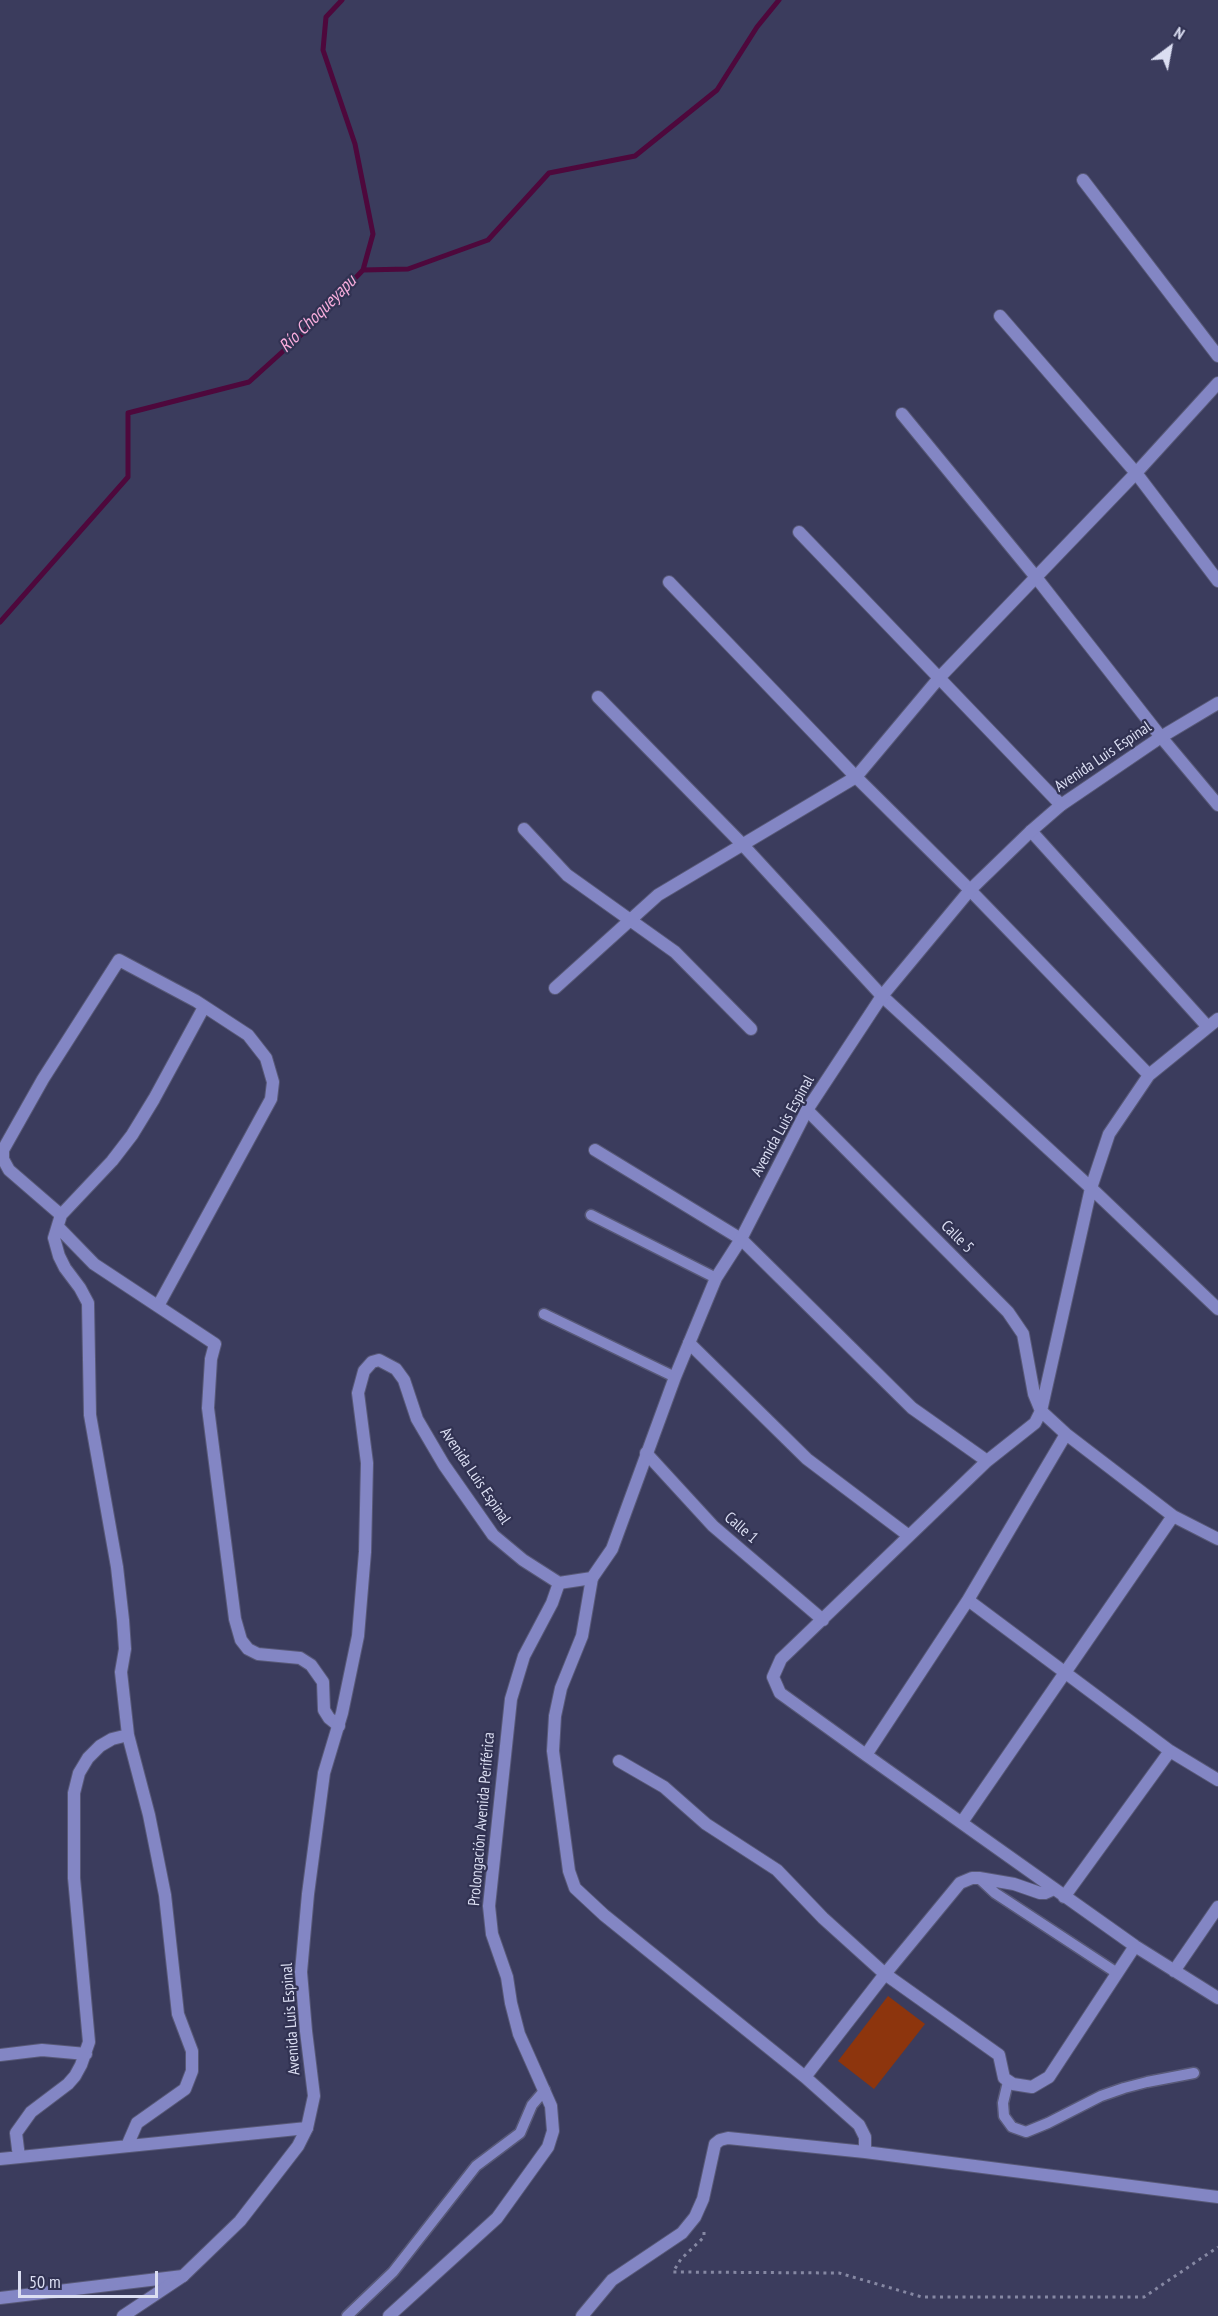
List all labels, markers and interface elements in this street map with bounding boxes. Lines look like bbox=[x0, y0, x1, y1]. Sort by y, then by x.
north arrow bbox=[1140, 18, 1200, 78]
text: N bbox=[1171, 22, 1188, 44]
water label: Río Choqueyapu bbox=[275, 271, 361, 357]
street label: Avenida Luis Espinal bbox=[1051, 718, 1155, 796]
street label: Avenida Luis Espinal bbox=[747, 1072, 819, 1180]
street label: Calle 5 bbox=[937, 1217, 977, 1257]
street label: Avenida Luis Espinal bbox=[436, 1424, 514, 1528]
street label: Calle 1 bbox=[720, 1508, 762, 1548]
street label: Prolongación Avenida Periférica bbox=[465, 1731, 499, 1907]
street label: Avenida Luis Espinal bbox=[277, 1962, 305, 2076]
scale bar bbox=[21, 2259, 160, 2297]
text: 50 m bbox=[29, 2270, 61, 2293]

